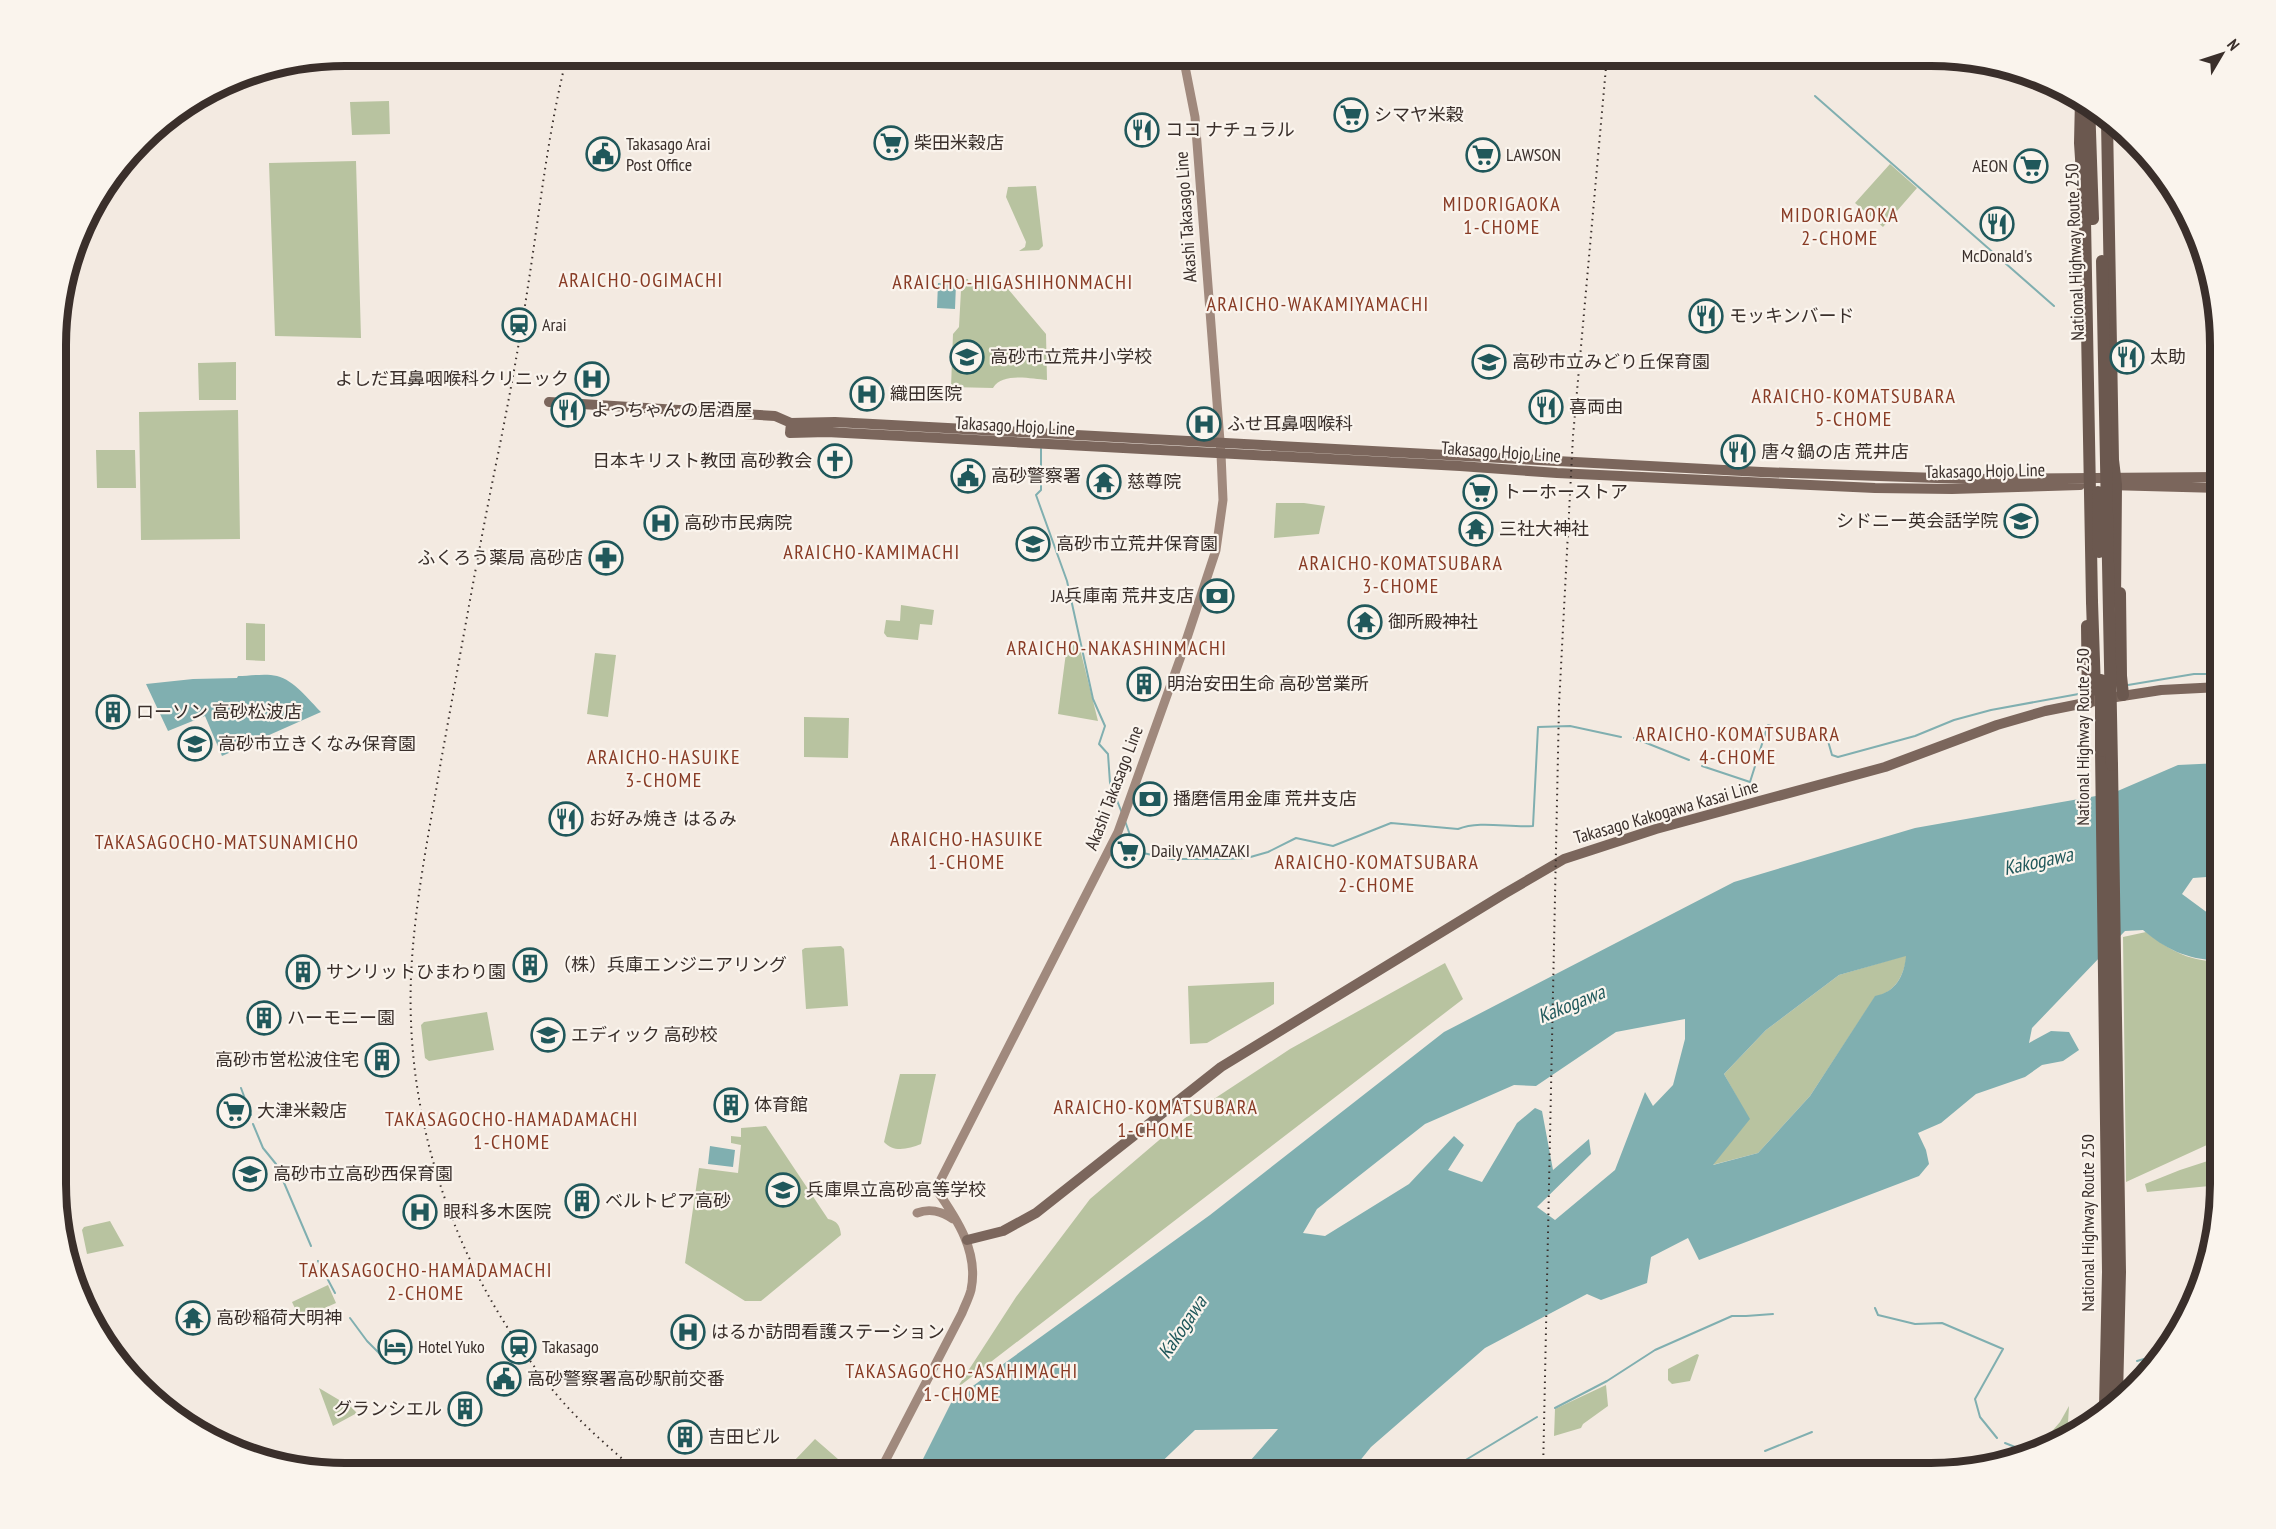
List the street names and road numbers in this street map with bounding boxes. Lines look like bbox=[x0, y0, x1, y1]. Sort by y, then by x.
street label: Akashi Takasago Line bbox=[1169, 151, 1202, 283]
street label: National Highway Route 250 bbox=[2060, 163, 2089, 341]
street label: Takasago Hojo Line bbox=[954, 411, 1076, 440]
street label: Takasago Hojo Line bbox=[1440, 436, 1562, 467]
street label: Takasago Hojo Line bbox=[1925, 458, 2045, 483]
street label: National Highway Route 250 bbox=[2071, 648, 2094, 826]
street label: Akashi Takasago Line bbox=[1079, 722, 1148, 853]
street label: Takasago Kakogawa Kasai Line bbox=[1571, 774, 1761, 849]
street label: National Highway Route 250 bbox=[2076, 1134, 2099, 1312]

